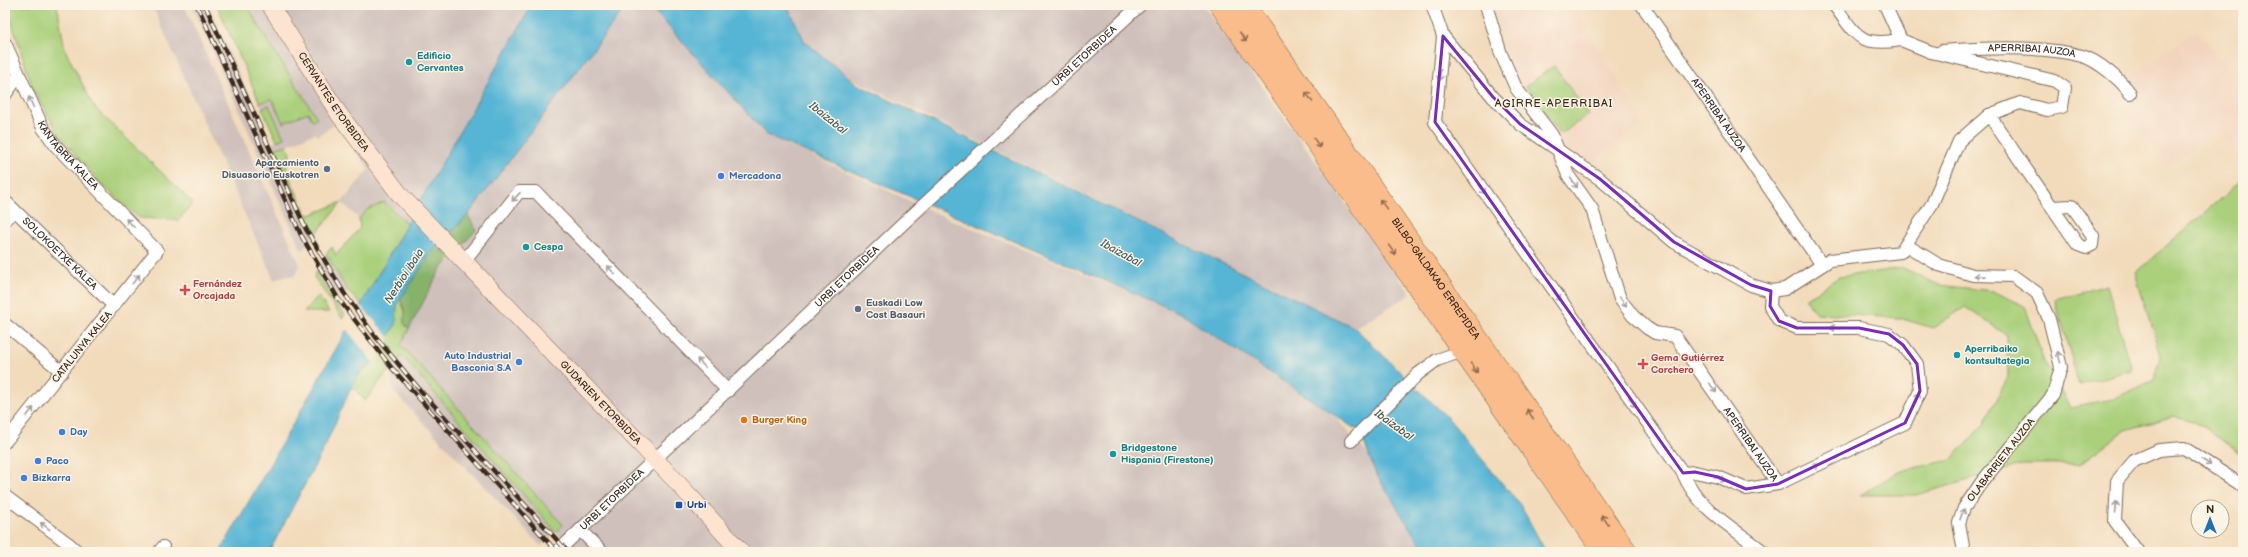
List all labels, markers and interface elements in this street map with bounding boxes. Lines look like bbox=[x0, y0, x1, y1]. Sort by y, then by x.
street label: URBI ETORBIDEA bbox=[1050, 23, 1120, 89]
one-way arrow bbox=[1239, 31, 1247, 42]
street label: APERRIBAI AUZOA bbox=[1988, 42, 2078, 60]
street label: CERVANTES ETORBIDEA bbox=[295, 50, 372, 155]
place label: Edificio Cervantes bbox=[417, 50, 464, 74]
marker: Edificio Cervantes bbox=[404, 57, 414, 67]
one-way arrow bbox=[1436, 68, 1443, 81]
street label: APERRIBAI AUZOA bbox=[1688, 76, 1749, 155]
one-way arrow bbox=[1305, 92, 1313, 103]
one-way arrow bbox=[27, 96, 34, 108]
district label: AGIRRE-APERRIBAI bbox=[1495, 97, 1613, 110]
water label: Ibaizabal bbox=[806, 98, 850, 137]
street label: KANTABRIA KALEA bbox=[35, 119, 102, 193]
one-way arrow bbox=[1313, 138, 1321, 149]
place label: Aparcamiento Disuasorio Euskotren bbox=[222, 157, 319, 181]
marker: Aparcamiento Disuasorio Euskotren bbox=[322, 164, 332, 174]
place label: Mercadona bbox=[729, 170, 781, 182]
marker: Mercadona bbox=[716, 171, 726, 181]
one-way arrow bbox=[1569, 178, 1578, 189]
one-way arrow bbox=[1478, 184, 1486, 195]
one-way arrow bbox=[511, 192, 521, 202]
one-way arrow bbox=[1379, 199, 1387, 210]
street label: SOLOKOETXE KALEA bbox=[20, 215, 100, 293]
street label: BILBO-GALDAKAO ERREPIDEA bbox=[1389, 215, 1483, 342]
one-way arrow bbox=[125, 218, 135, 228]
water label: Ibaizabal bbox=[1098, 236, 1144, 270]
place label: Cespa bbox=[534, 241, 564, 253]
marker: Cespa bbox=[521, 242, 531, 252]
street label: URBI ETORBIDEA bbox=[813, 243, 882, 310]
one-way arrow bbox=[1388, 244, 1396, 255]
water label: Nerbioi ibaia bbox=[382, 246, 426, 306]
one-way arrow bbox=[606, 264, 615, 275]
one-way arrow bbox=[1974, 272, 1987, 279]
one-way arrow bbox=[131, 273, 140, 284]
place label: Fernández Orcajada bbox=[193, 278, 242, 302]
marker: Fernández Orcajada bbox=[180, 285, 190, 295]
one-way arrow bbox=[1553, 290, 1561, 301]
one-way arrow bbox=[1619, 296, 1627, 307]
place label: Euskadi Low Cost Basauri bbox=[866, 297, 925, 321]
marker: Euskadi Low Cost Basauri bbox=[853, 304, 863, 314]
street label: CATALUNYA KALEA bbox=[49, 308, 115, 385]
one-way arrow bbox=[1830, 324, 1843, 332]
place label: Aperribaiko kontsultategia bbox=[1964, 343, 2030, 367]
place label: Auto Industrial Basconia S.A bbox=[443, 350, 512, 374]
marker: Aperribaiko kontsultategia bbox=[1952, 350, 1962, 360]
one-way arrow bbox=[2054, 351, 2062, 364]
place label: Gema Gutiérrez Corchero bbox=[1651, 352, 1724, 376]
marker: Auto Industrial Basconia S.A bbox=[514, 357, 524, 367]
street label: GUDARIEN ETORBIDEA bbox=[557, 358, 644, 448]
one-way arrow bbox=[696, 358, 706, 368]
marker: Gema Gutiérrez Corchero bbox=[1638, 359, 1648, 369]
one-way arrow bbox=[1470, 362, 1479, 373]
one-way arrow bbox=[1709, 382, 1717, 393]
one-way arrow bbox=[1914, 392, 1921, 404]
one-way arrow bbox=[1628, 396, 1636, 407]
street label: APERRIBAI AUZOA bbox=[1720, 405, 1781, 484]
water label: Ibaizabal bbox=[1371, 406, 1416, 444]
one-way arrow bbox=[25, 407, 34, 417]
one-way arrow bbox=[1526, 408, 1534, 419]
place label: Burger King bbox=[752, 414, 807, 426]
marker: Burger King bbox=[739, 415, 749, 425]
street label: OLABARRIETA AUZOA bbox=[1965, 415, 2038, 504]
place label: Day bbox=[70, 426, 88, 438]
marker: Day bbox=[57, 427, 67, 437]
place label: Bridgestone Hispania (Firestone) bbox=[1121, 442, 1214, 466]
marker: Bridgestone Hispania (Firestone) bbox=[1108, 449, 1118, 459]
place label: Paco bbox=[46, 455, 69, 467]
marker: Paco bbox=[33, 456, 43, 466]
one-way arrow bbox=[2200, 458, 2211, 466]
one-way arrow bbox=[1807, 463, 1819, 470]
street label: URBI ETORBIDEA bbox=[578, 466, 647, 533]
place label: Bizkarra bbox=[32, 472, 71, 484]
marker: Bizkarra bbox=[19, 473, 29, 483]
one-way arrow bbox=[1714, 475, 1726, 483]
place label: Urbi bbox=[687, 499, 706, 511]
north arrow bbox=[2190, 499, 2230, 539]
marker: Urbi bbox=[674, 500, 684, 510]
one-way arrow bbox=[2112, 501, 2119, 514]
text: N bbox=[2206, 503, 2214, 516]
one-way arrow bbox=[1958, 509, 1966, 521]
one-way arrow bbox=[1601, 515, 1609, 526]
one-way arrow bbox=[40, 522, 51, 531]

